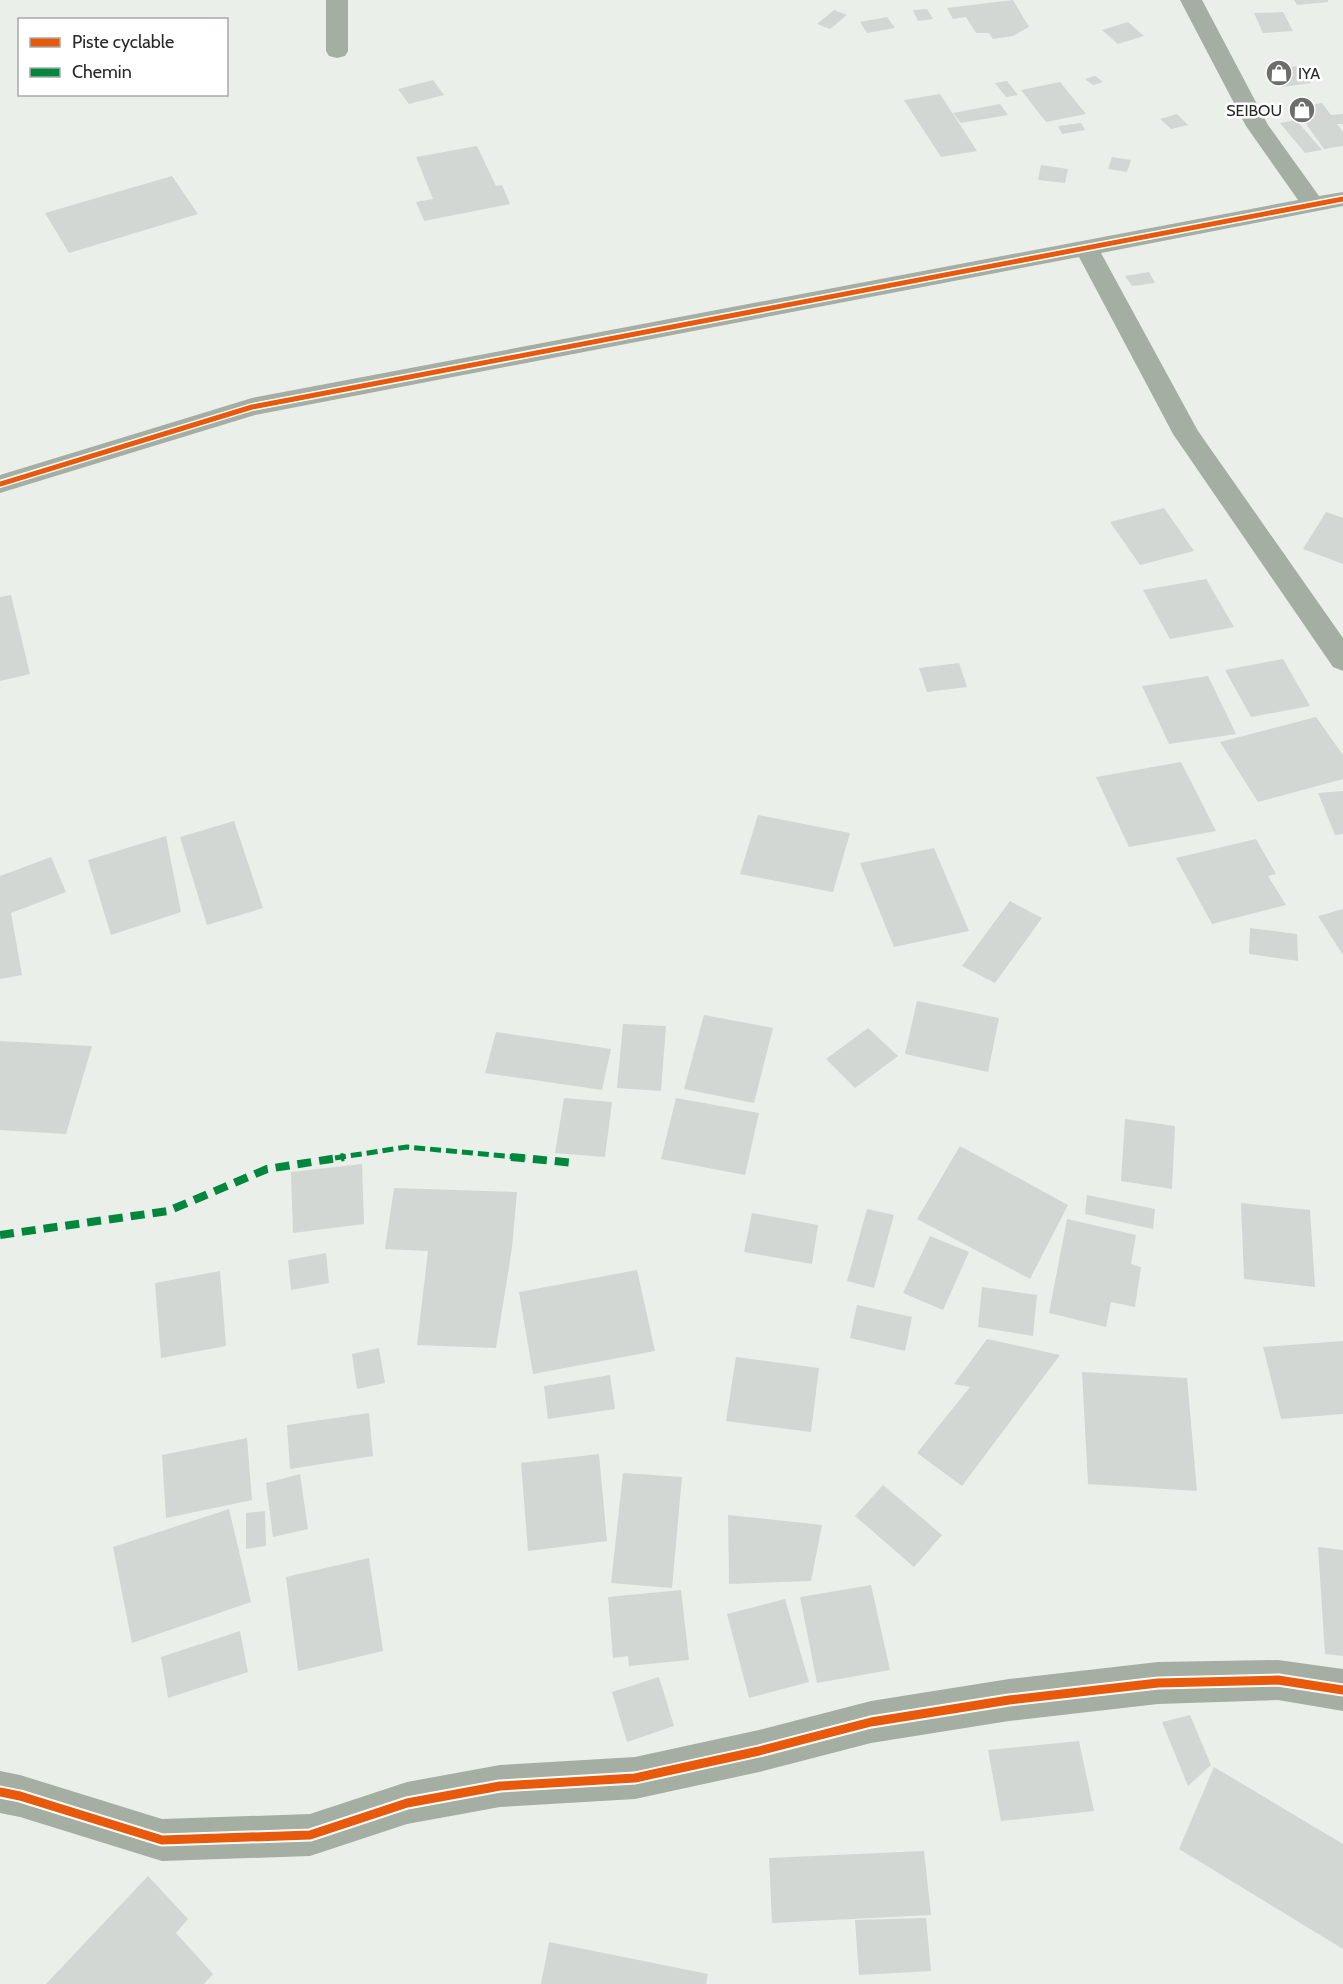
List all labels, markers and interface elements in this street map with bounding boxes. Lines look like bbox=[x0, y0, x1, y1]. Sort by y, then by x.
legend bbox=[18, 18, 228, 96]
text: Piste cyclable bbox=[72, 31, 174, 53]
shop icon: IYA bbox=[1264, 58, 1294, 88]
text: Chemin bbox=[72, 61, 132, 83]
place label: IYA bbox=[1298, 64, 1320, 83]
shop icon: SEIBOU bbox=[1287, 95, 1317, 125]
place label: SEIBOU bbox=[1226, 101, 1282, 120]

